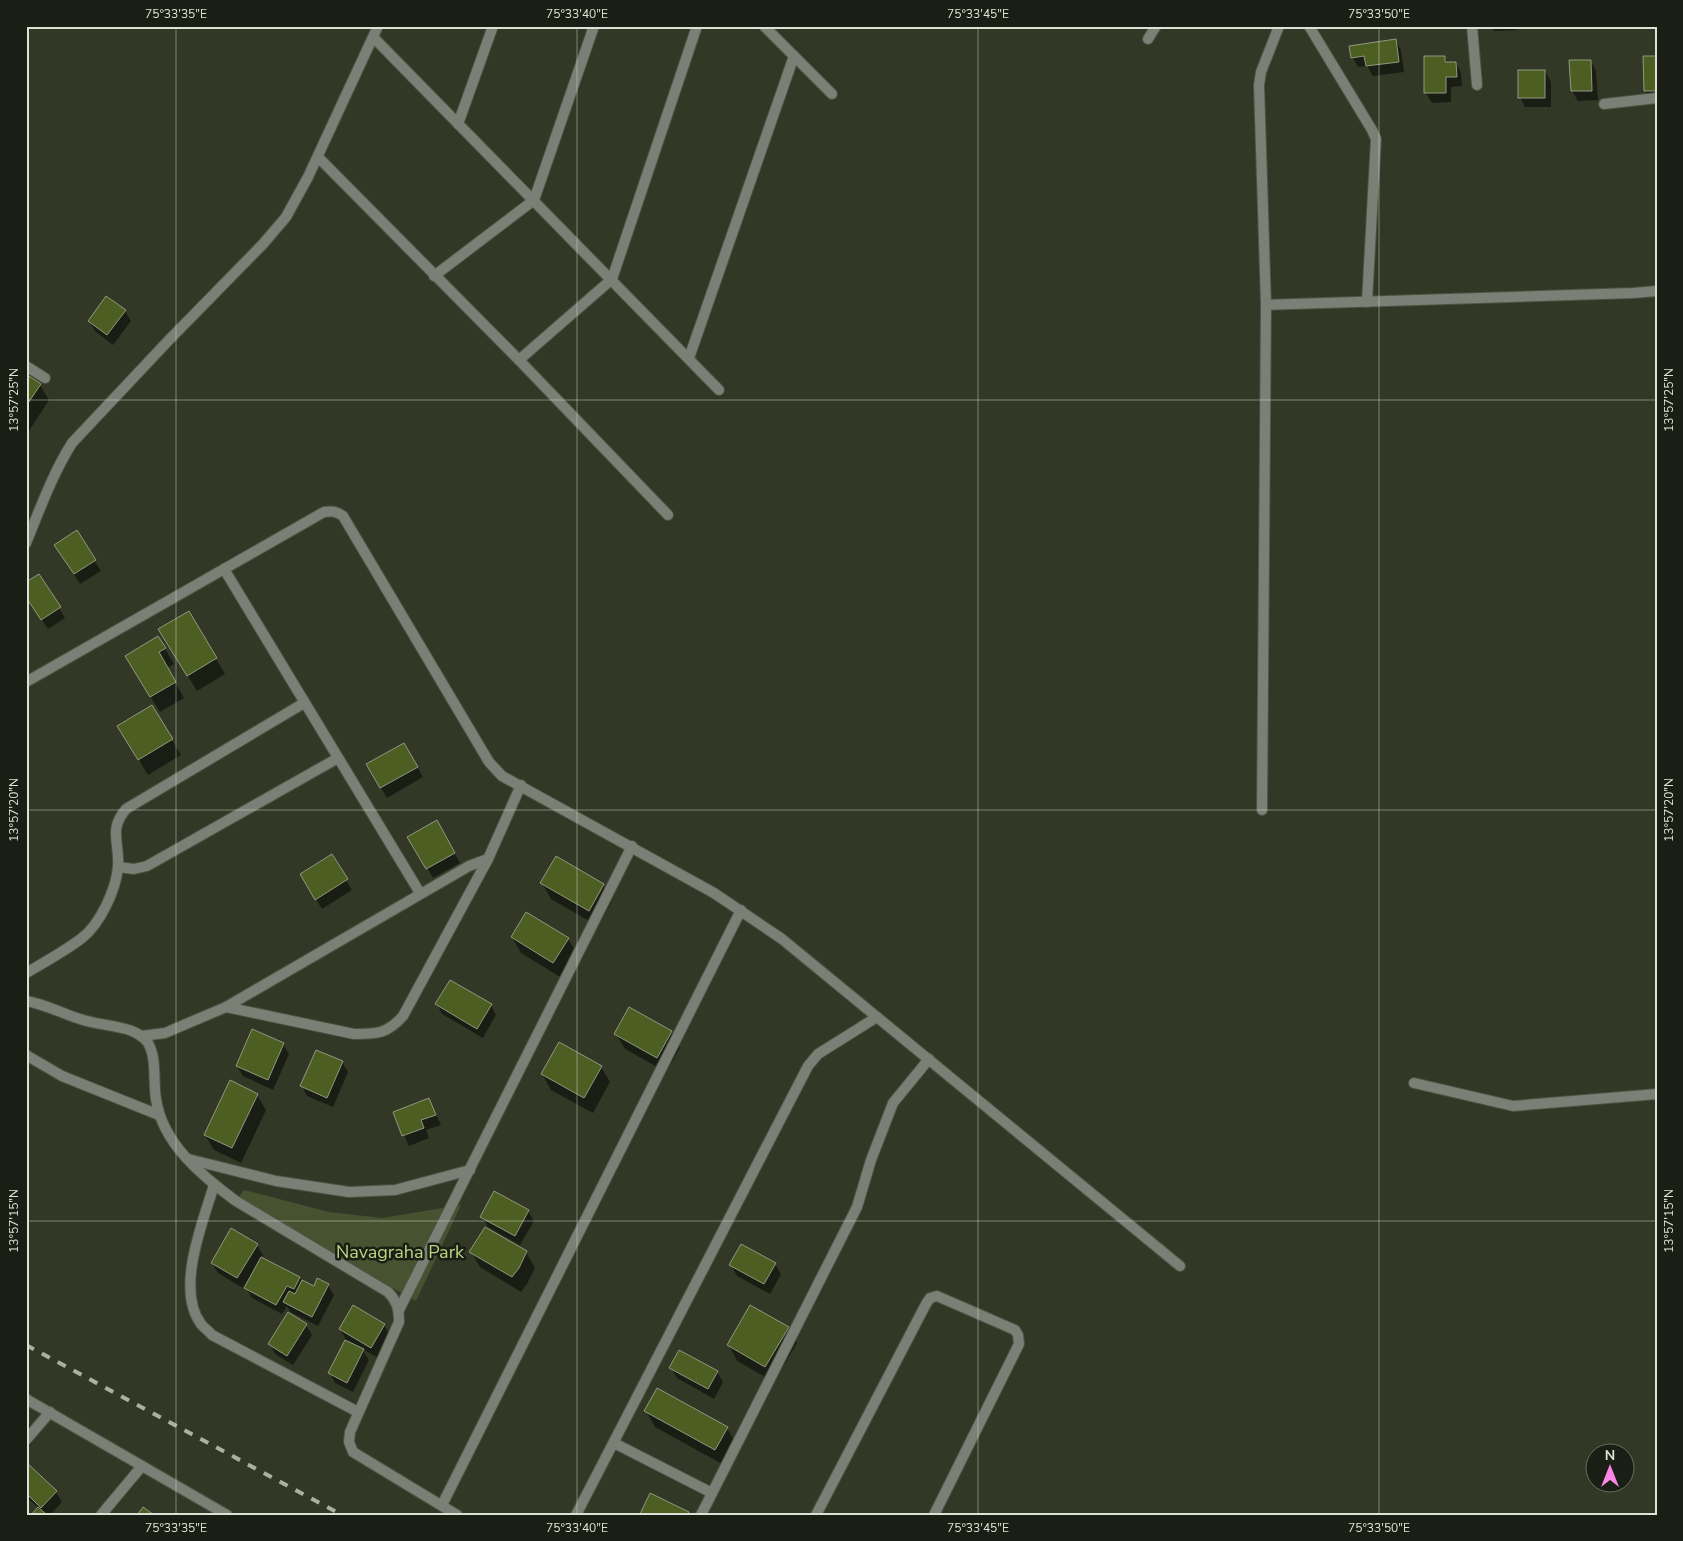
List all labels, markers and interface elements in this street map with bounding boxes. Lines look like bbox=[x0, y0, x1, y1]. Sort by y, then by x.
text: 75°33'35"E bbox=[145, 6, 207, 22]
text: 75°33'40"E bbox=[546, 6, 608, 22]
text: 75°33'45"E bbox=[947, 6, 1009, 22]
text: 75°33'50"E bbox=[1348, 6, 1410, 22]
text: 13°57'25"N bbox=[6, 368, 22, 432]
text: 13°57'25"N bbox=[1661, 368, 1677, 432]
text: 13°57'20"N bbox=[6, 778, 22, 842]
text: 13°57'20"N bbox=[1661, 778, 1677, 842]
text: 13°57'15"N bbox=[6, 1189, 22, 1253]
text: 13°57'15"N bbox=[1661, 1189, 1677, 1253]
park label: Navagraha Park bbox=[336, 1240, 465, 1264]
north arrow bbox=[1586, 1444, 1636, 1494]
text: N bbox=[1605, 1446, 1615, 1465]
text: 75°33'35"E bbox=[145, 1520, 207, 1536]
text: 75°33'40"E bbox=[546, 1520, 608, 1536]
text: 75°33'45"E bbox=[947, 1520, 1009, 1536]
text: 75°33'50"E bbox=[1348, 1520, 1410, 1536]

